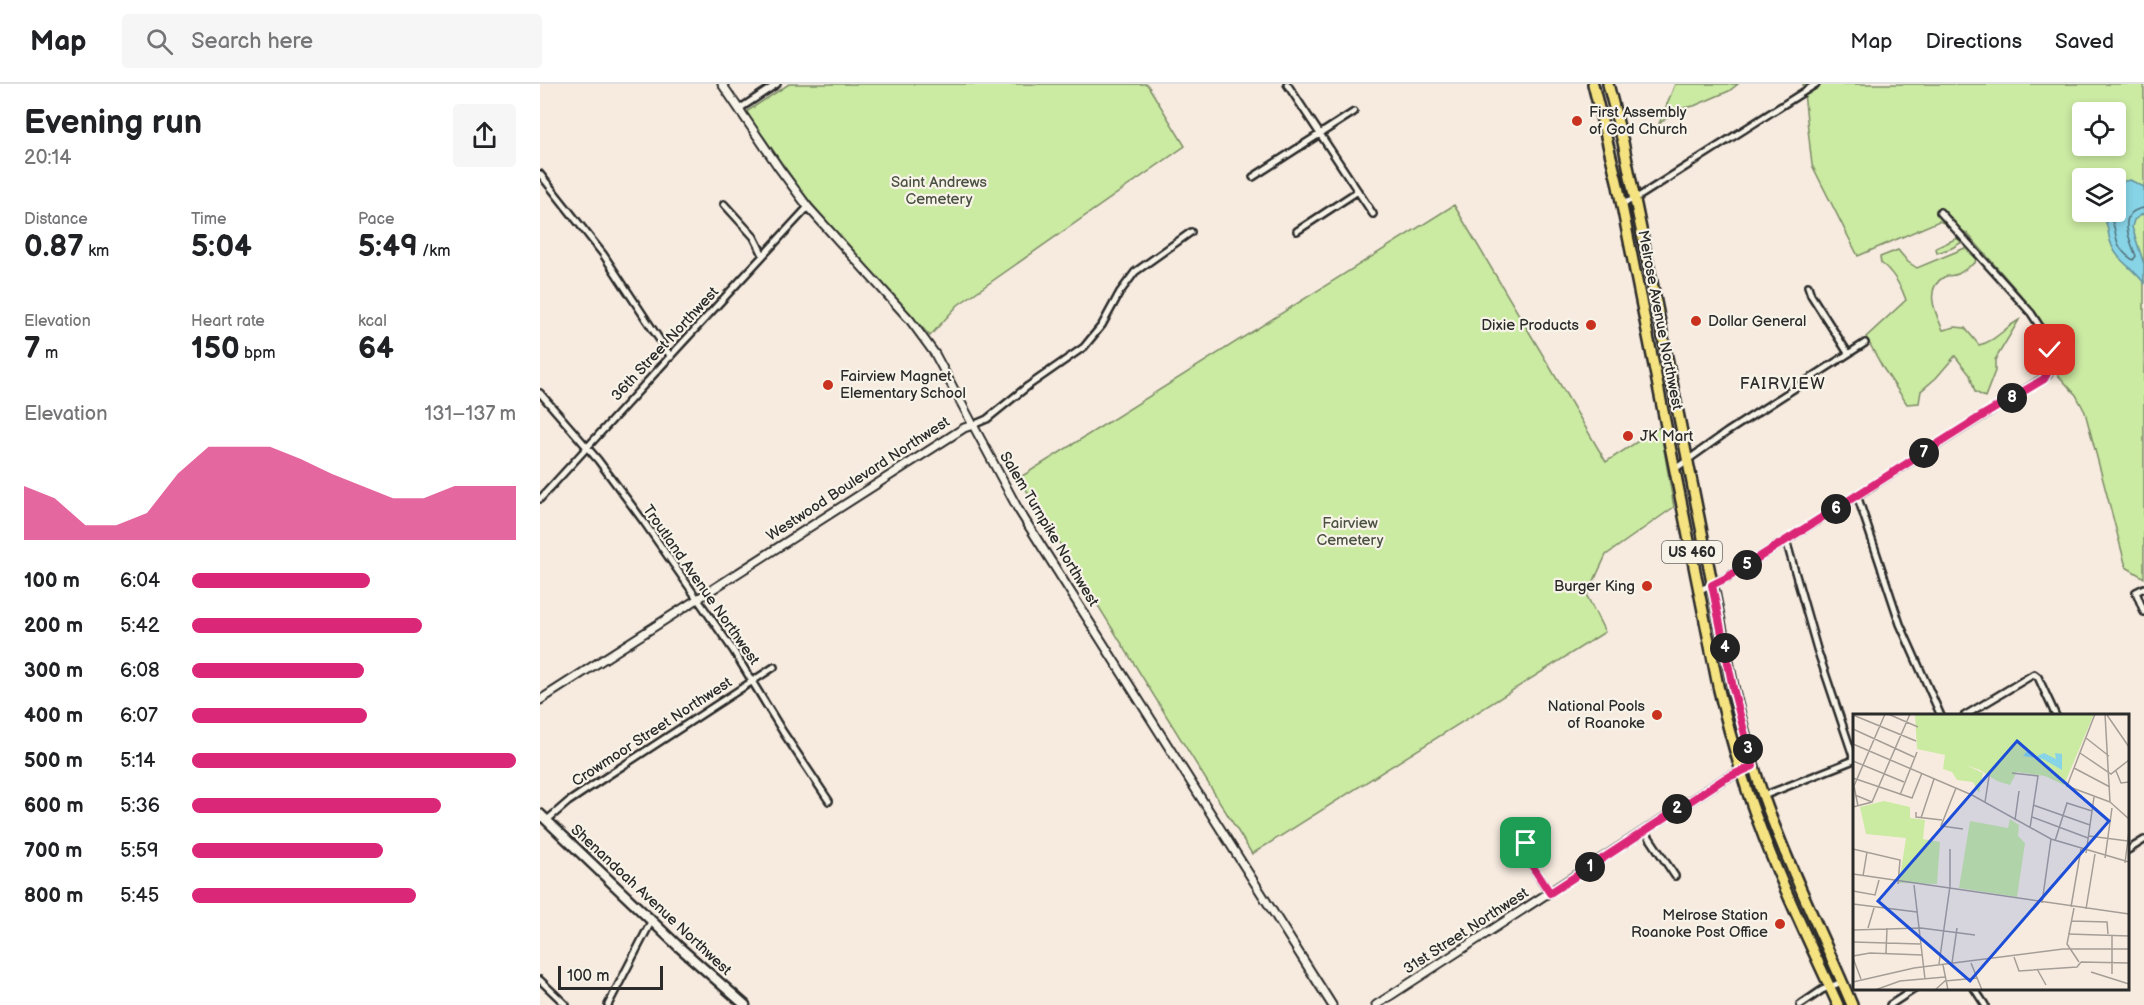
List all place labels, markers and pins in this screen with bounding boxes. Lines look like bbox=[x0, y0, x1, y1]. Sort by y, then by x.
place label: First Assembly of God Church bbox=[1589, 103, 1687, 139]
marker: First Assembly of God Church bbox=[1570, 114, 1584, 128]
place label: Dollar General bbox=[1708, 312, 1806, 331]
marker: Dollar General bbox=[1689, 314, 1703, 328]
place label: Dixie Products bbox=[1481, 316, 1580, 335]
marker: Dixie Products bbox=[1584, 318, 1598, 332]
pin bbox=[2024, 324, 2075, 375]
place label: Fairview Magnet Elementary School bbox=[840, 367, 966, 403]
marker: Fairview Magnet Elementary School bbox=[821, 378, 835, 392]
pin: 8 bbox=[1997, 383, 2027, 413]
place label: JK Mart bbox=[1640, 427, 1694, 446]
marker: JK Mart bbox=[1621, 429, 1635, 443]
pin: 7 bbox=[1909, 438, 1939, 468]
pin: 6 bbox=[1821, 494, 1851, 524]
pin: 5 bbox=[1732, 550, 1762, 580]
place label: Burger King bbox=[1554, 577, 1635, 596]
marker: Burger King bbox=[1640, 579, 1654, 593]
pin: 4 bbox=[1710, 633, 1740, 663]
place label: National Pools of Roanoke bbox=[1548, 697, 1646, 733]
marker: National Pools of Roanoke bbox=[1650, 708, 1664, 722]
pin: 3 bbox=[1733, 734, 1763, 764]
pin: 2 bbox=[1662, 794, 1692, 824]
pin bbox=[1500, 817, 1551, 868]
pin: 1 bbox=[1575, 852, 1605, 882]
place label: Melrose Station Roanoke Post Office bbox=[1631, 906, 1768, 942]
marker: Melrose Station Roanoke Post Office bbox=[1773, 917, 1787, 931]

